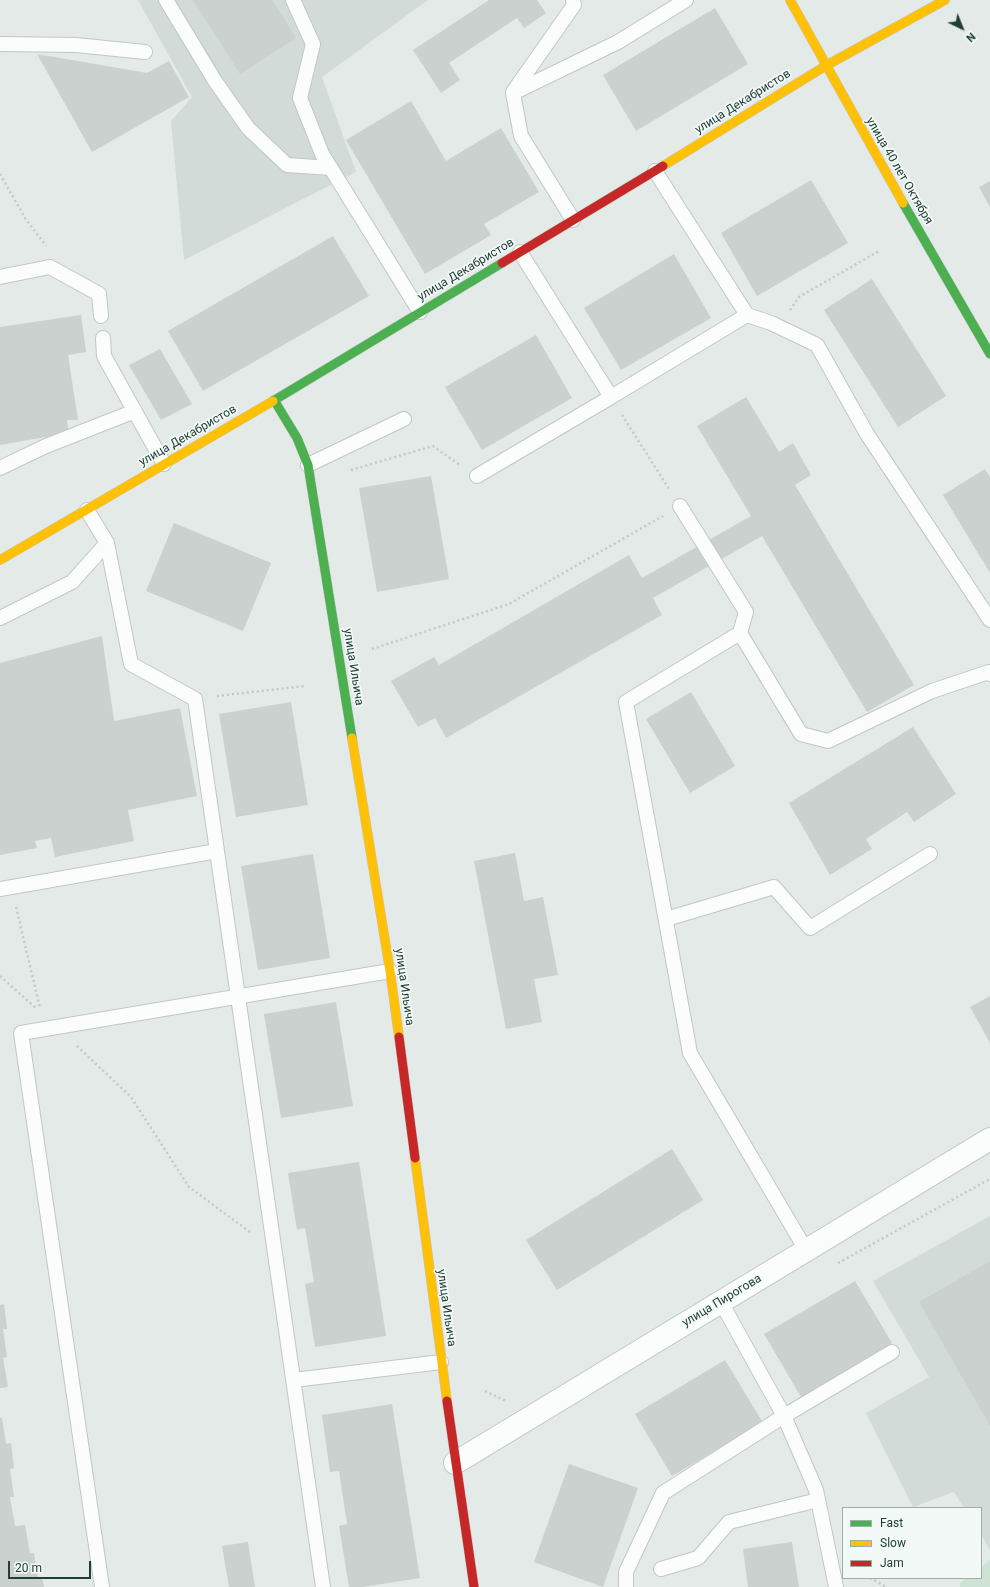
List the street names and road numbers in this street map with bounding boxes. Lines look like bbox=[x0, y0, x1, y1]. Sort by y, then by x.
street label: улица Декабристов bbox=[693, 67, 793, 137]
street label: улица 40 лет Октября bbox=[862, 115, 936, 227]
street label: улица Декабристов bbox=[415, 235, 517, 305]
street label: улица Декабристов bbox=[137, 402, 239, 470]
street label: улица Ильича bbox=[340, 627, 366, 707]
street label: улица Ильича bbox=[391, 947, 417, 1027]
street label: улица Ильича bbox=[433, 1268, 459, 1348]
street label: улица Пирогова bbox=[680, 1272, 764, 1330]

